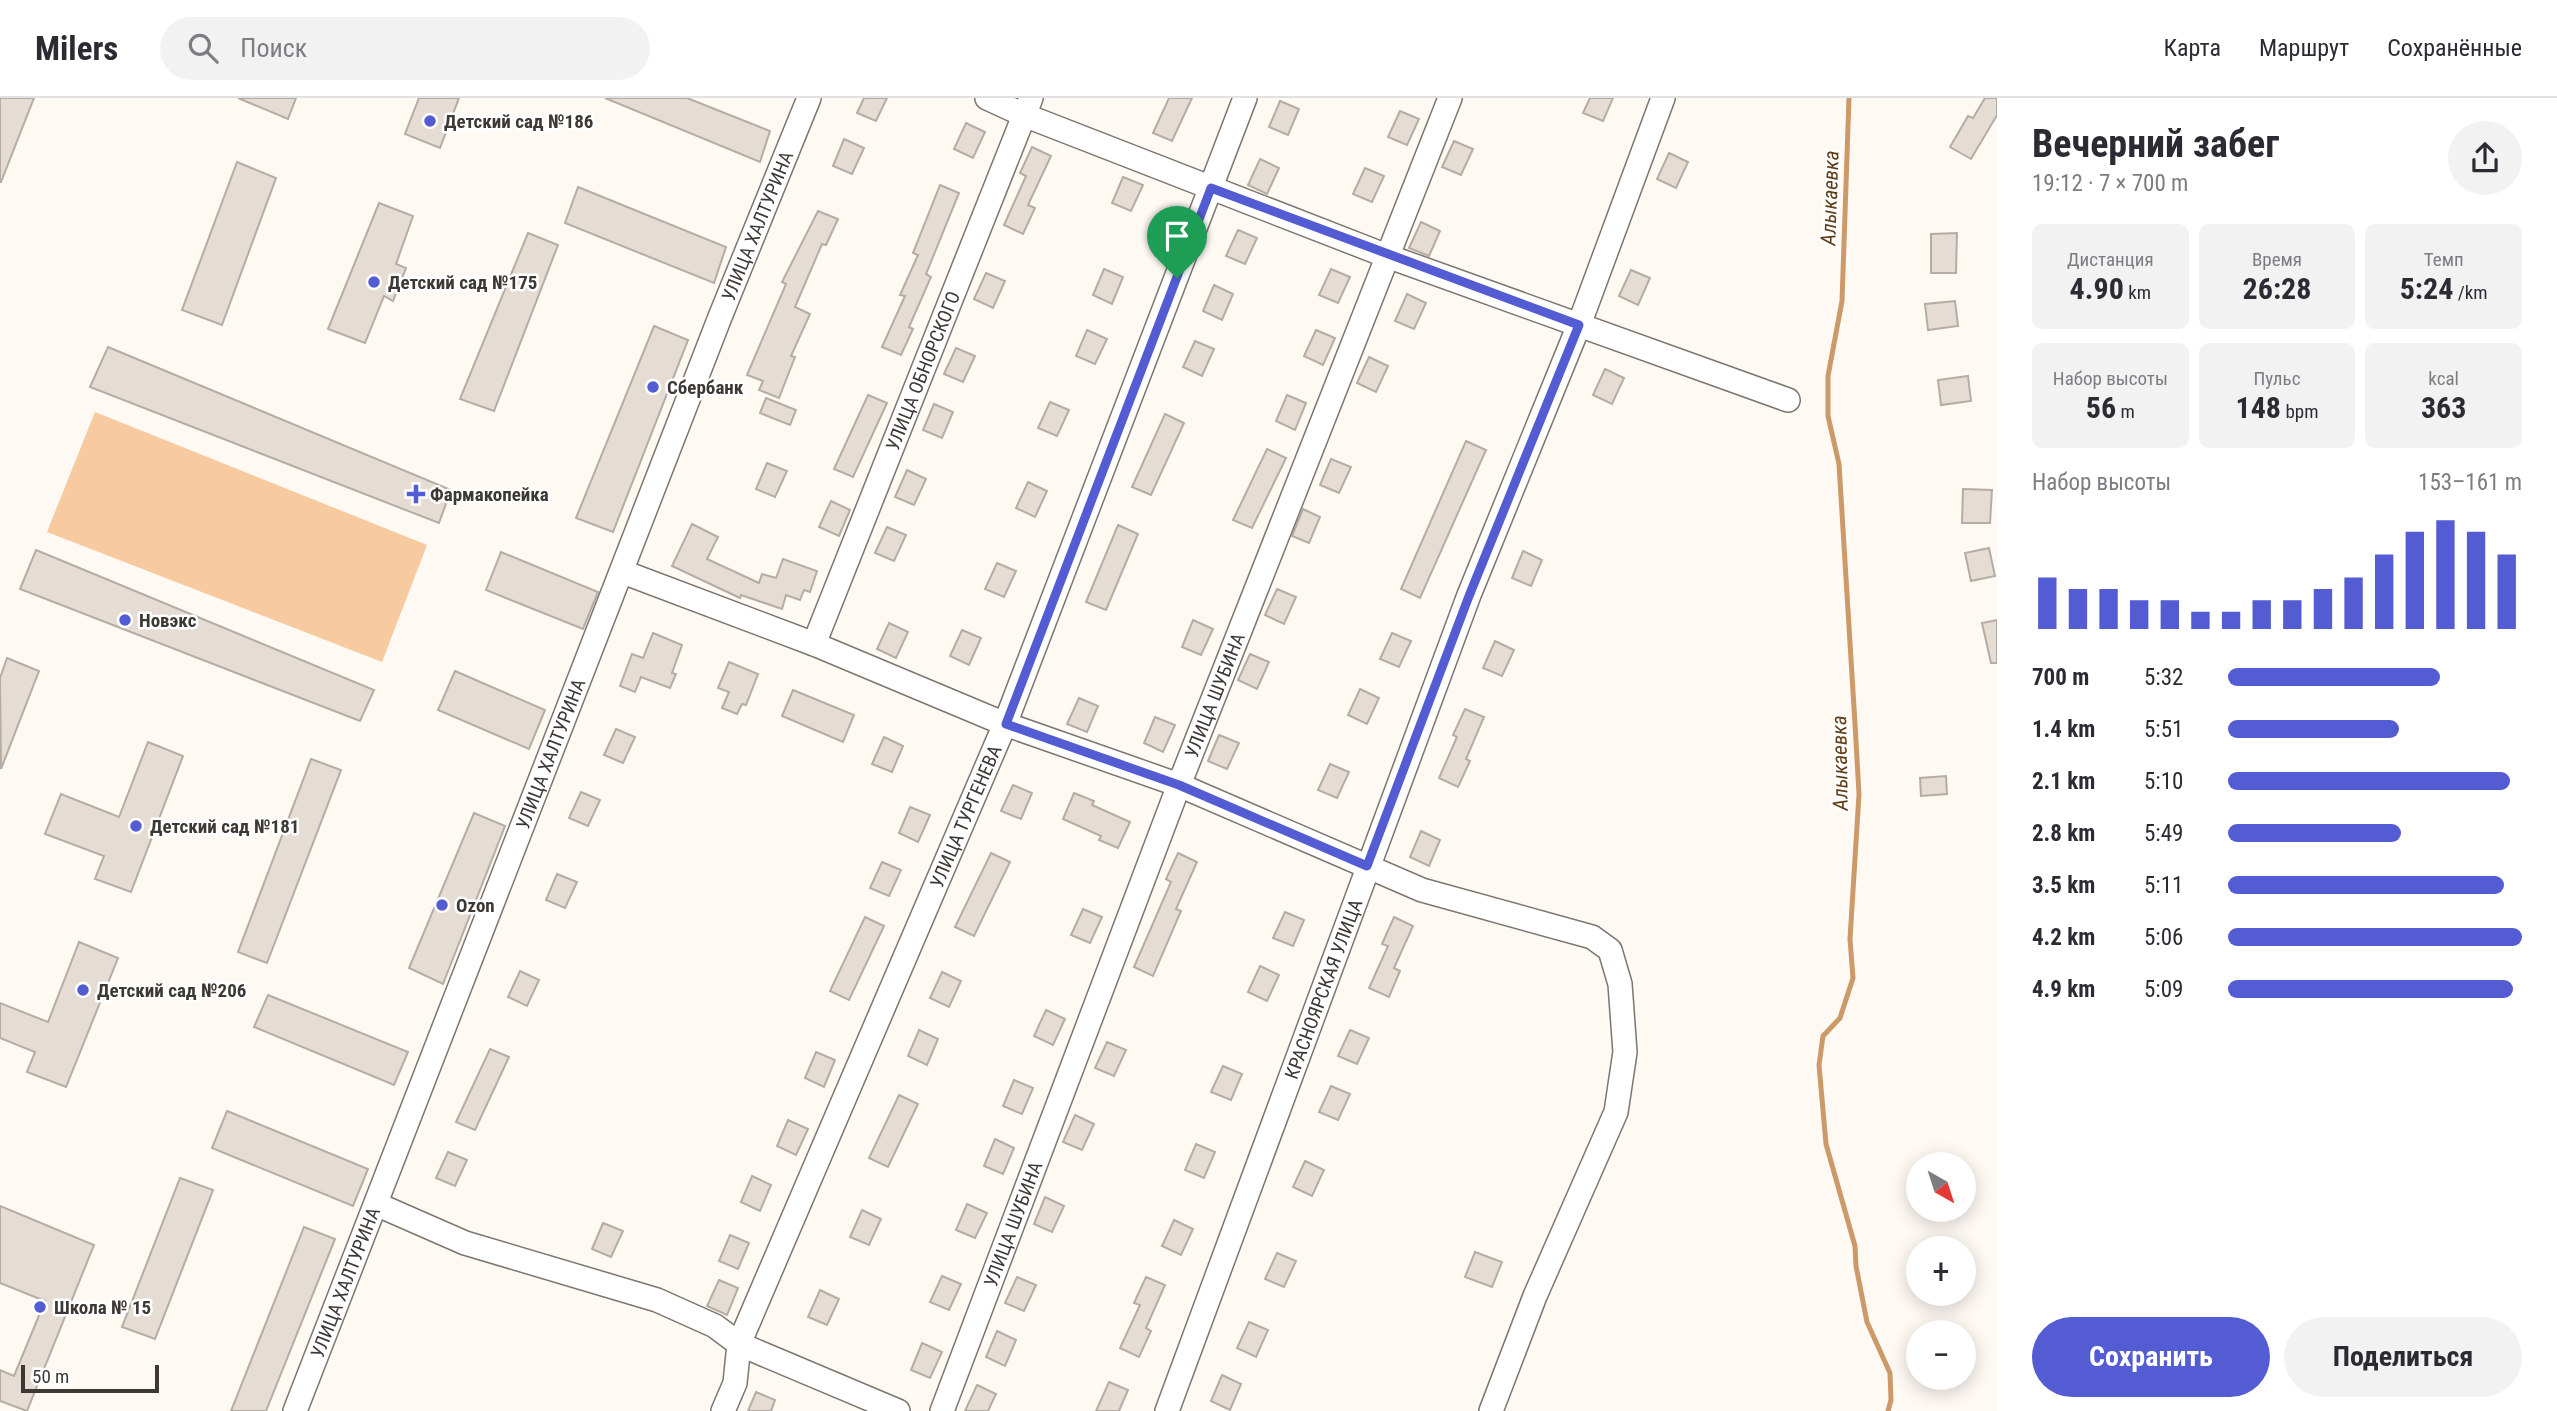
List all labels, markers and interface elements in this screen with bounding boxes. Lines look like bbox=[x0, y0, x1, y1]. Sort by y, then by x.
search box bbox=[160, 17, 650, 80]
text: Milers bbox=[35, 29, 118, 68]
icon: search bbox=[184, 29, 222, 67]
text: Поиск bbox=[240, 33, 307, 63]
text: Карта bbox=[2164, 34, 2221, 62]
text: Маршрут bbox=[2259, 34, 2349, 62]
text: Сохранённые bbox=[2387, 34, 2522, 62]
place label: Детский сад №186 bbox=[444, 110, 593, 133]
marker: Детский сад №186 bbox=[422, 113, 438, 129]
button: share bbox=[2448, 121, 2522, 195]
text: Вечерний забег bbox=[2032, 122, 2279, 166]
street label: УЛИЦА ХАЛТУРИНА bbox=[717, 148, 798, 304]
water label: Алыкаевка bbox=[1816, 150, 1844, 247]
text: 19:12 · 7 × 700 m bbox=[2032, 170, 2188, 197]
pin bbox=[1147, 206, 1207, 278]
icon: arrive bbox=[1158, 217, 1196, 255]
text: Дистанция bbox=[2067, 248, 2154, 271]
text: Время bbox=[2252, 248, 2302, 271]
text: Темп bbox=[2424, 248, 2464, 271]
place label: Детский сад №175 bbox=[388, 271, 537, 294]
text: 4.90 bbox=[2070, 271, 2124, 306]
text: 26:28 bbox=[2243, 271, 2311, 306]
text: 5:24 bbox=[2400, 271, 2453, 306]
marker: Детский сад №175 bbox=[366, 274, 382, 290]
text: km bbox=[2124, 281, 2151, 304]
text: /km bbox=[2453, 281, 2488, 304]
street label: УЛИЦА ОБНОРСКОГО bbox=[881, 288, 965, 454]
text: Набор высоты bbox=[2053, 367, 2168, 390]
text: Пульс bbox=[2254, 367, 2300, 390]
text: kcal bbox=[2428, 367, 2459, 390]
place label: Сбербанк bbox=[667, 376, 744, 399]
marker: Сбербанк bbox=[645, 379, 661, 395]
text: 56 bbox=[2086, 390, 2116, 425]
text: 148 bbox=[2236, 390, 2281, 425]
text: 363 bbox=[2421, 390, 2466, 425]
text: m bbox=[2116, 400, 2135, 423]
text: bpm bbox=[2281, 400, 2318, 423]
text: Набор высоты bbox=[2032, 469, 2171, 496]
text: 153–161 m bbox=[2418, 469, 2522, 496]
place label: Фармакопейка bbox=[430, 483, 549, 506]
marker: Фармакопейка bbox=[408, 486, 424, 502]
place label: Новэкс bbox=[139, 609, 197, 632]
marker: Новэкс bbox=[117, 612, 133, 628]
street label: УЛИЦА ШУБИНА bbox=[1180, 630, 1250, 761]
text: 700 m bbox=[2032, 664, 2089, 691]
text: 5:32 bbox=[2144, 664, 2183, 691]
street label: УЛИЦА ХАЛТУРИНА bbox=[511, 675, 590, 833]
water label: Алыкаевка bbox=[1827, 715, 1853, 812]
text: 1.4 km bbox=[2032, 716, 2095, 743]
text: 5:51 bbox=[2144, 716, 2183, 743]
street label: УЛИЦА ТУРГЕНЕВА bbox=[925, 742, 1007, 891]
text: 2.1 km bbox=[2032, 768, 2095, 795]
text: 5:10 bbox=[2144, 768, 2183, 795]
place label: Детский сад №181 bbox=[150, 815, 299, 838]
marker: Детский сад №181 bbox=[128, 818, 144, 834]
text: 2.8 km bbox=[2032, 820, 2095, 847]
text: 5:49 bbox=[2144, 820, 2183, 847]
text: 3.5 km bbox=[2032, 872, 2095, 899]
text: 5:11 bbox=[2144, 872, 2183, 899]
place label: Ozon bbox=[456, 894, 495, 917]
street label: КРАСНОЯРСКАЯ УЛИЦА bbox=[1280, 896, 1367, 1082]
marker: Ozon bbox=[434, 897, 450, 913]
text: 4.2 km bbox=[2032, 924, 2095, 951]
text: 5:06 bbox=[2144, 924, 2183, 951]
text: 4.9 km bbox=[2032, 976, 2095, 1003]
text: 5:09 bbox=[2144, 976, 2183, 1003]
place label: Детский сад №206 bbox=[97, 979, 246, 1002]
marker: Детский сад №206 bbox=[75, 982, 91, 998]
north arrow bbox=[1906, 1152, 1976, 1222]
map controls bbox=[1906, 1152, 1976, 1390]
street label: УЛИЦА ШУБИНА bbox=[979, 1158, 1047, 1290]
street label: УЛИЦА ХАЛТУРИНА bbox=[306, 1204, 385, 1361]
button: + bbox=[1906, 1236, 1976, 1306]
place label: Школа № 15 bbox=[54, 1296, 151, 1319]
marker: Школа № 15 bbox=[32, 1299, 48, 1315]
button: Сохранить bbox=[2032, 1317, 2270, 1397]
button: Поделиться bbox=[2284, 1317, 2522, 1397]
button: − bbox=[1906, 1320, 1976, 1390]
scale bar bbox=[21, 1362, 159, 1394]
text: 50 m bbox=[32, 1365, 69, 1388]

